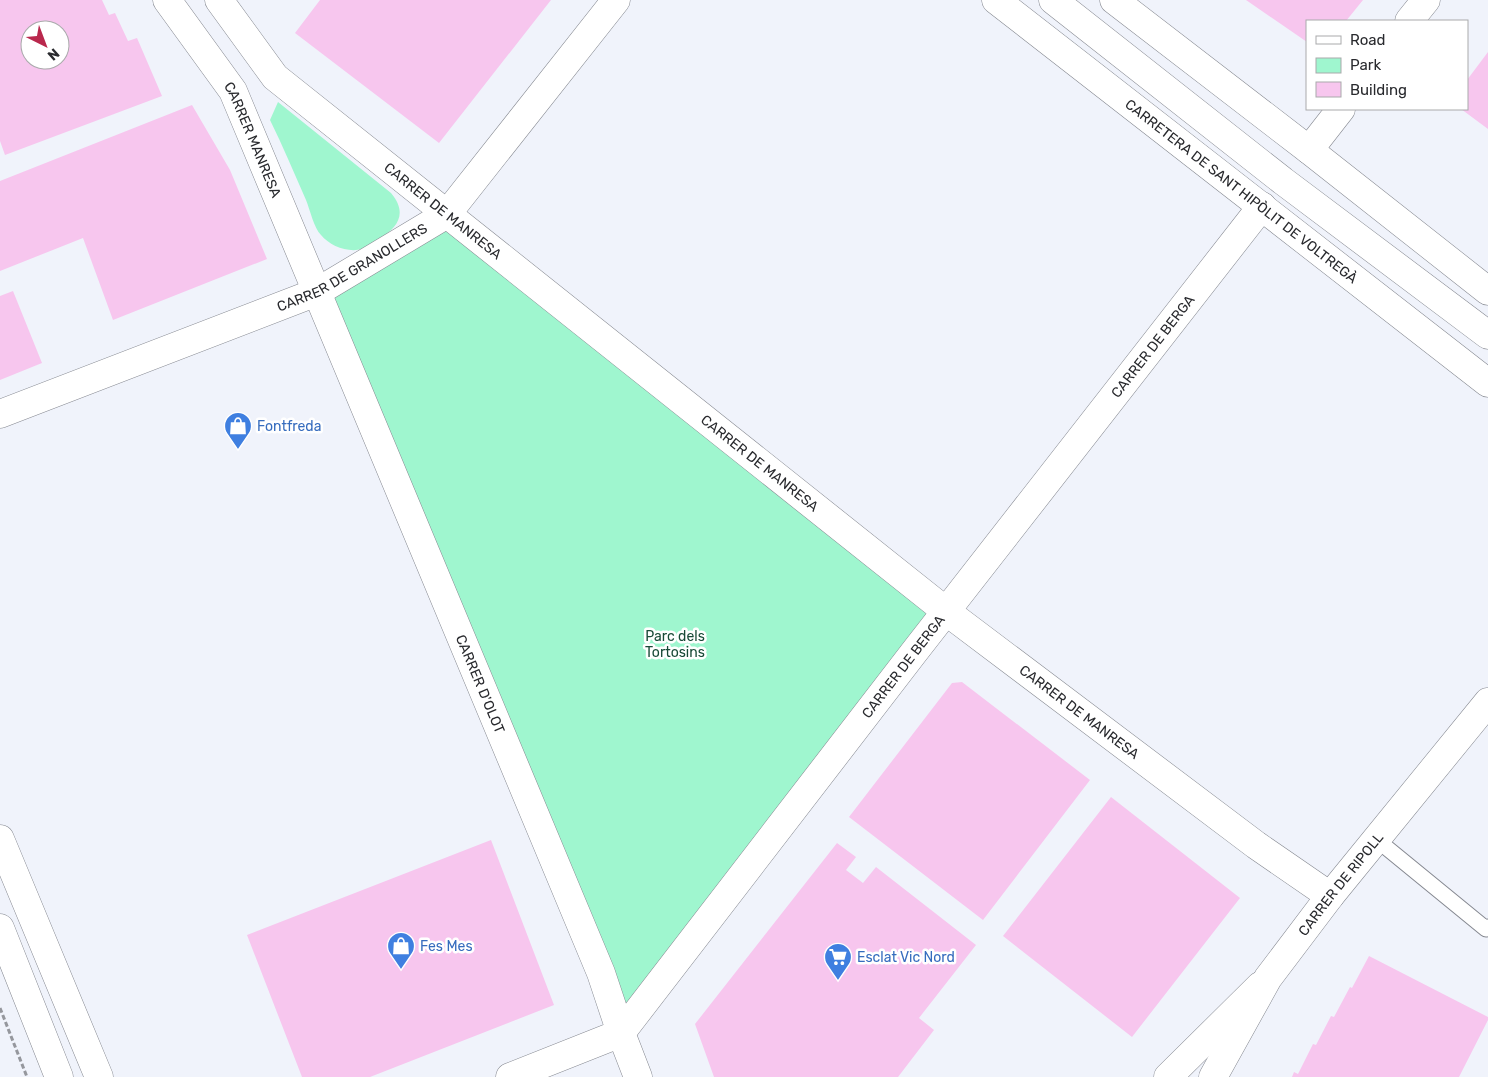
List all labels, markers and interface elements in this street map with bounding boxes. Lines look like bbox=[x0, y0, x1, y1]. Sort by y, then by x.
north arrow bbox=[20, 20, 70, 70]
legend bbox=[1306, 20, 1468, 110]
text: Road bbox=[1350, 31, 1386, 49]
text: N bbox=[44, 45, 63, 64]
text: Park bbox=[1350, 56, 1381, 74]
street label: CARRER MANRESA bbox=[220, 79, 285, 201]
text: Building bbox=[1350, 81, 1407, 99]
street label: CARRETERA DE SANT HIPÒLIT DE VOLTREGÀ bbox=[1122, 96, 1362, 287]
street label: CARRER DE MANRESA bbox=[381, 159, 505, 264]
street label: CARRER DE GRANOLLERS bbox=[275, 220, 431, 316]
street label: CARRER DE BERGA bbox=[1108, 291, 1199, 401]
shop icon: Fontfreda bbox=[223, 411, 253, 450]
street label: CARRER DE MANRESA bbox=[697, 411, 822, 516]
place label: Fontfreda bbox=[257, 418, 321, 435]
street label: CARRER DE BERGA bbox=[859, 611, 949, 722]
park label: Parc dels Tortosins bbox=[645, 628, 705, 661]
street label: CARRER D'OLOT bbox=[452, 632, 508, 736]
street label: CARRER DE MANRESA bbox=[1016, 662, 1143, 763]
street label: CARRER DE RIPOLL bbox=[1295, 829, 1387, 939]
shop icon: Fes Mes bbox=[386, 931, 416, 970]
place label: Fes Mes bbox=[420, 938, 473, 955]
supermarket icon: Esclat Vic Nord bbox=[823, 942, 853, 981]
place label: Esclat Vic Nord bbox=[857, 949, 955, 966]

